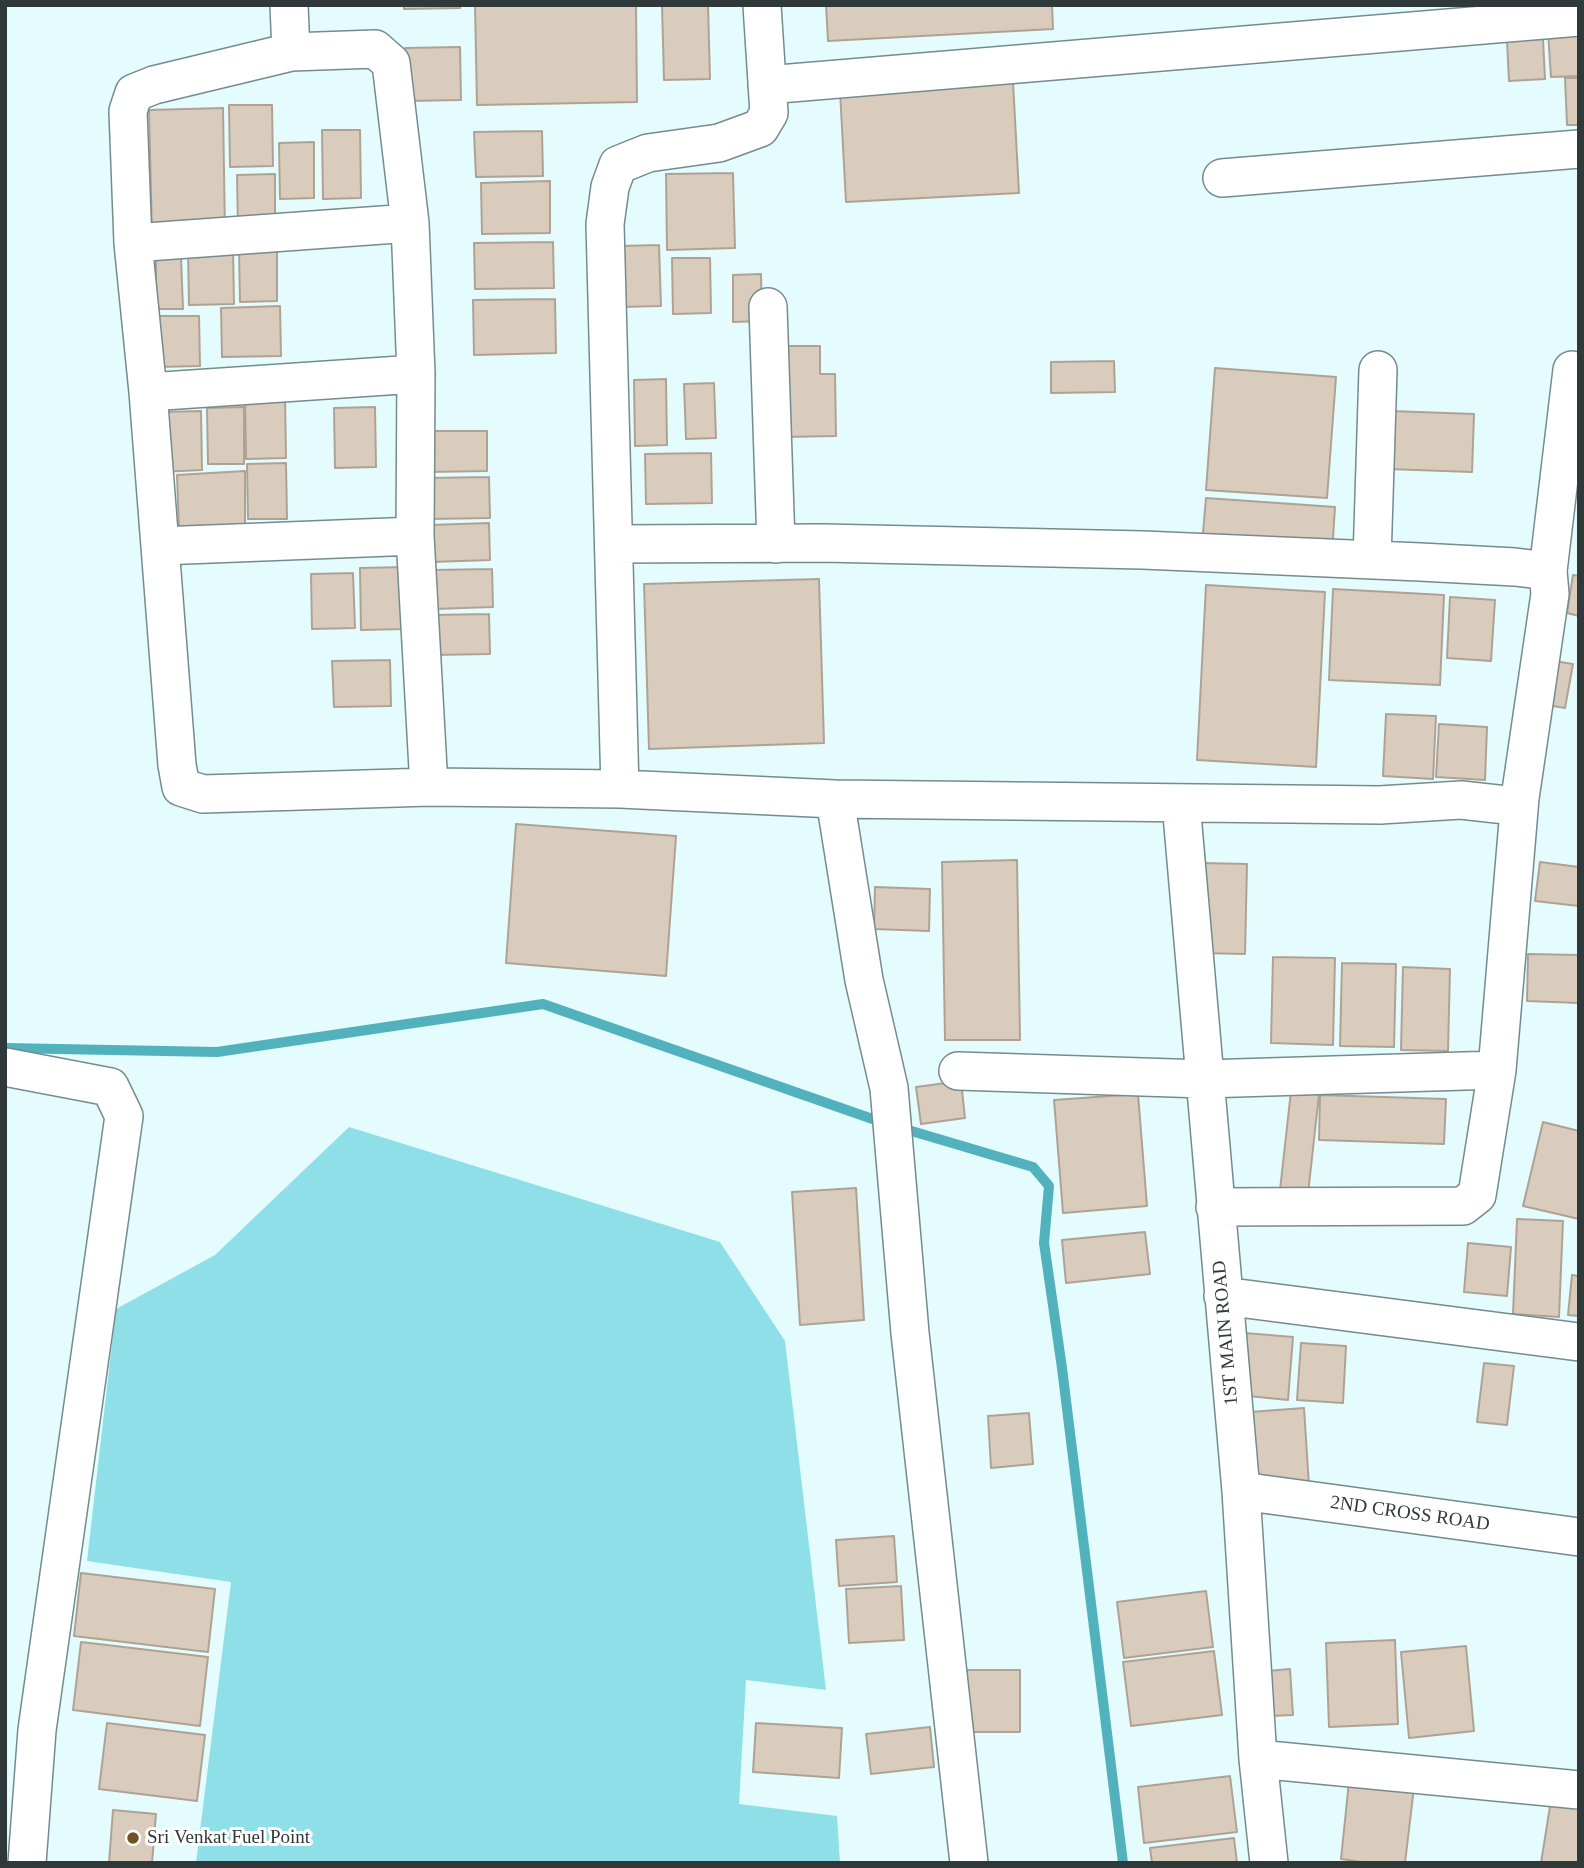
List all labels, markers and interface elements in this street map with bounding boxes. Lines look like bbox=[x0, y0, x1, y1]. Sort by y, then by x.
street label: 1ST MAIN ROAD bbox=[1208, 1259, 1244, 1407]
street label: 2ND CROSS ROAD bbox=[1329, 1492, 1491, 1536]
place label: Sri Venkat Fuel Point bbox=[147, 1827, 310, 1849]
marker: Sri Venkat Fuel Point bbox=[125, 1830, 141, 1846]

